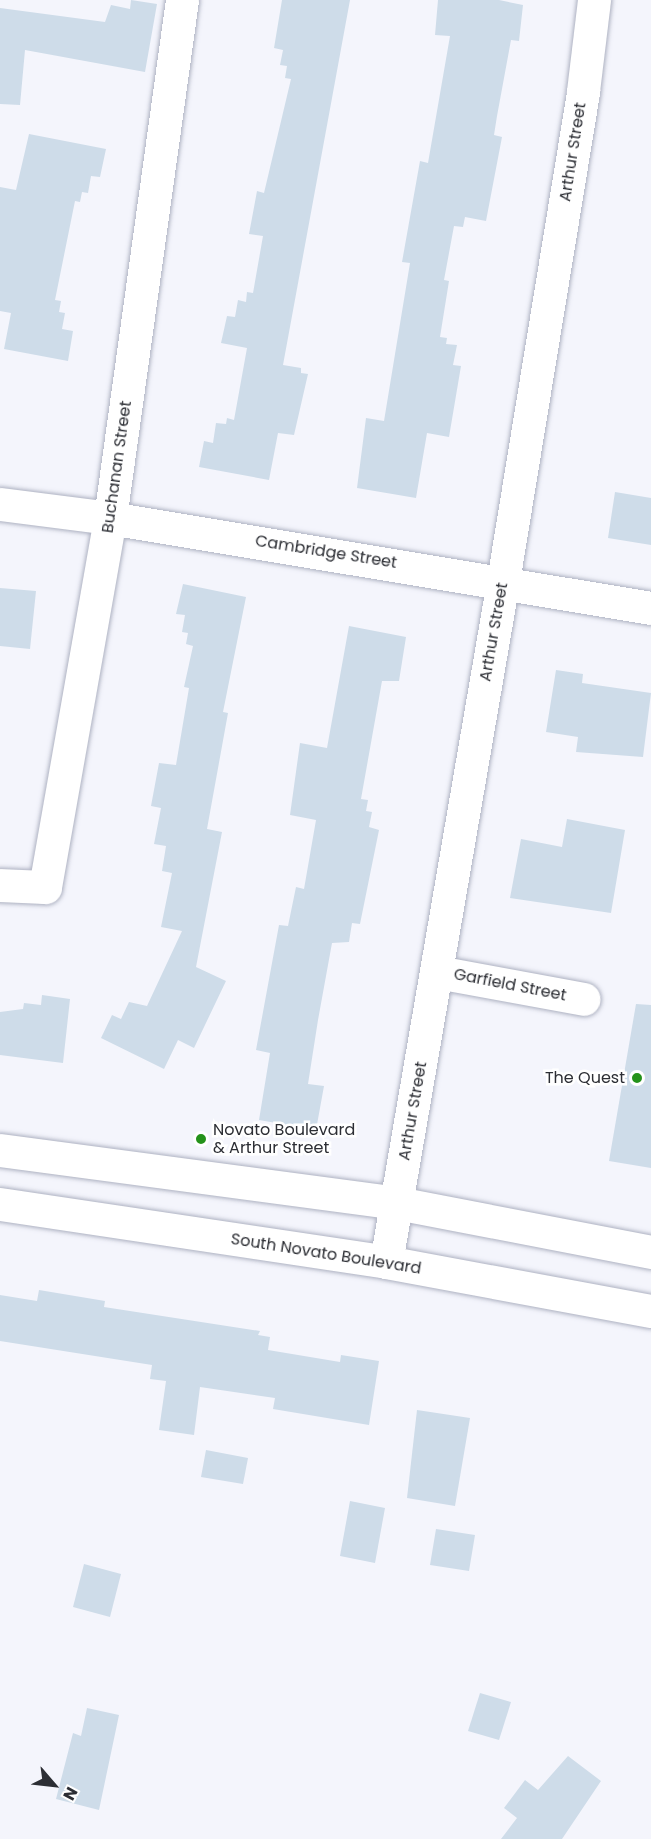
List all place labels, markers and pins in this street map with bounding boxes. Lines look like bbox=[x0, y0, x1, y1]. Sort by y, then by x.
place label: The Quest bbox=[545, 1068, 625, 1088]
marker: The Quest bbox=[630, 1071, 644, 1085]
place label: Novato Boulevard & Arthur Street bbox=[213, 1120, 355, 1158]
marker: Novato Boulevard & Arthur Street bbox=[194, 1132, 208, 1146]

